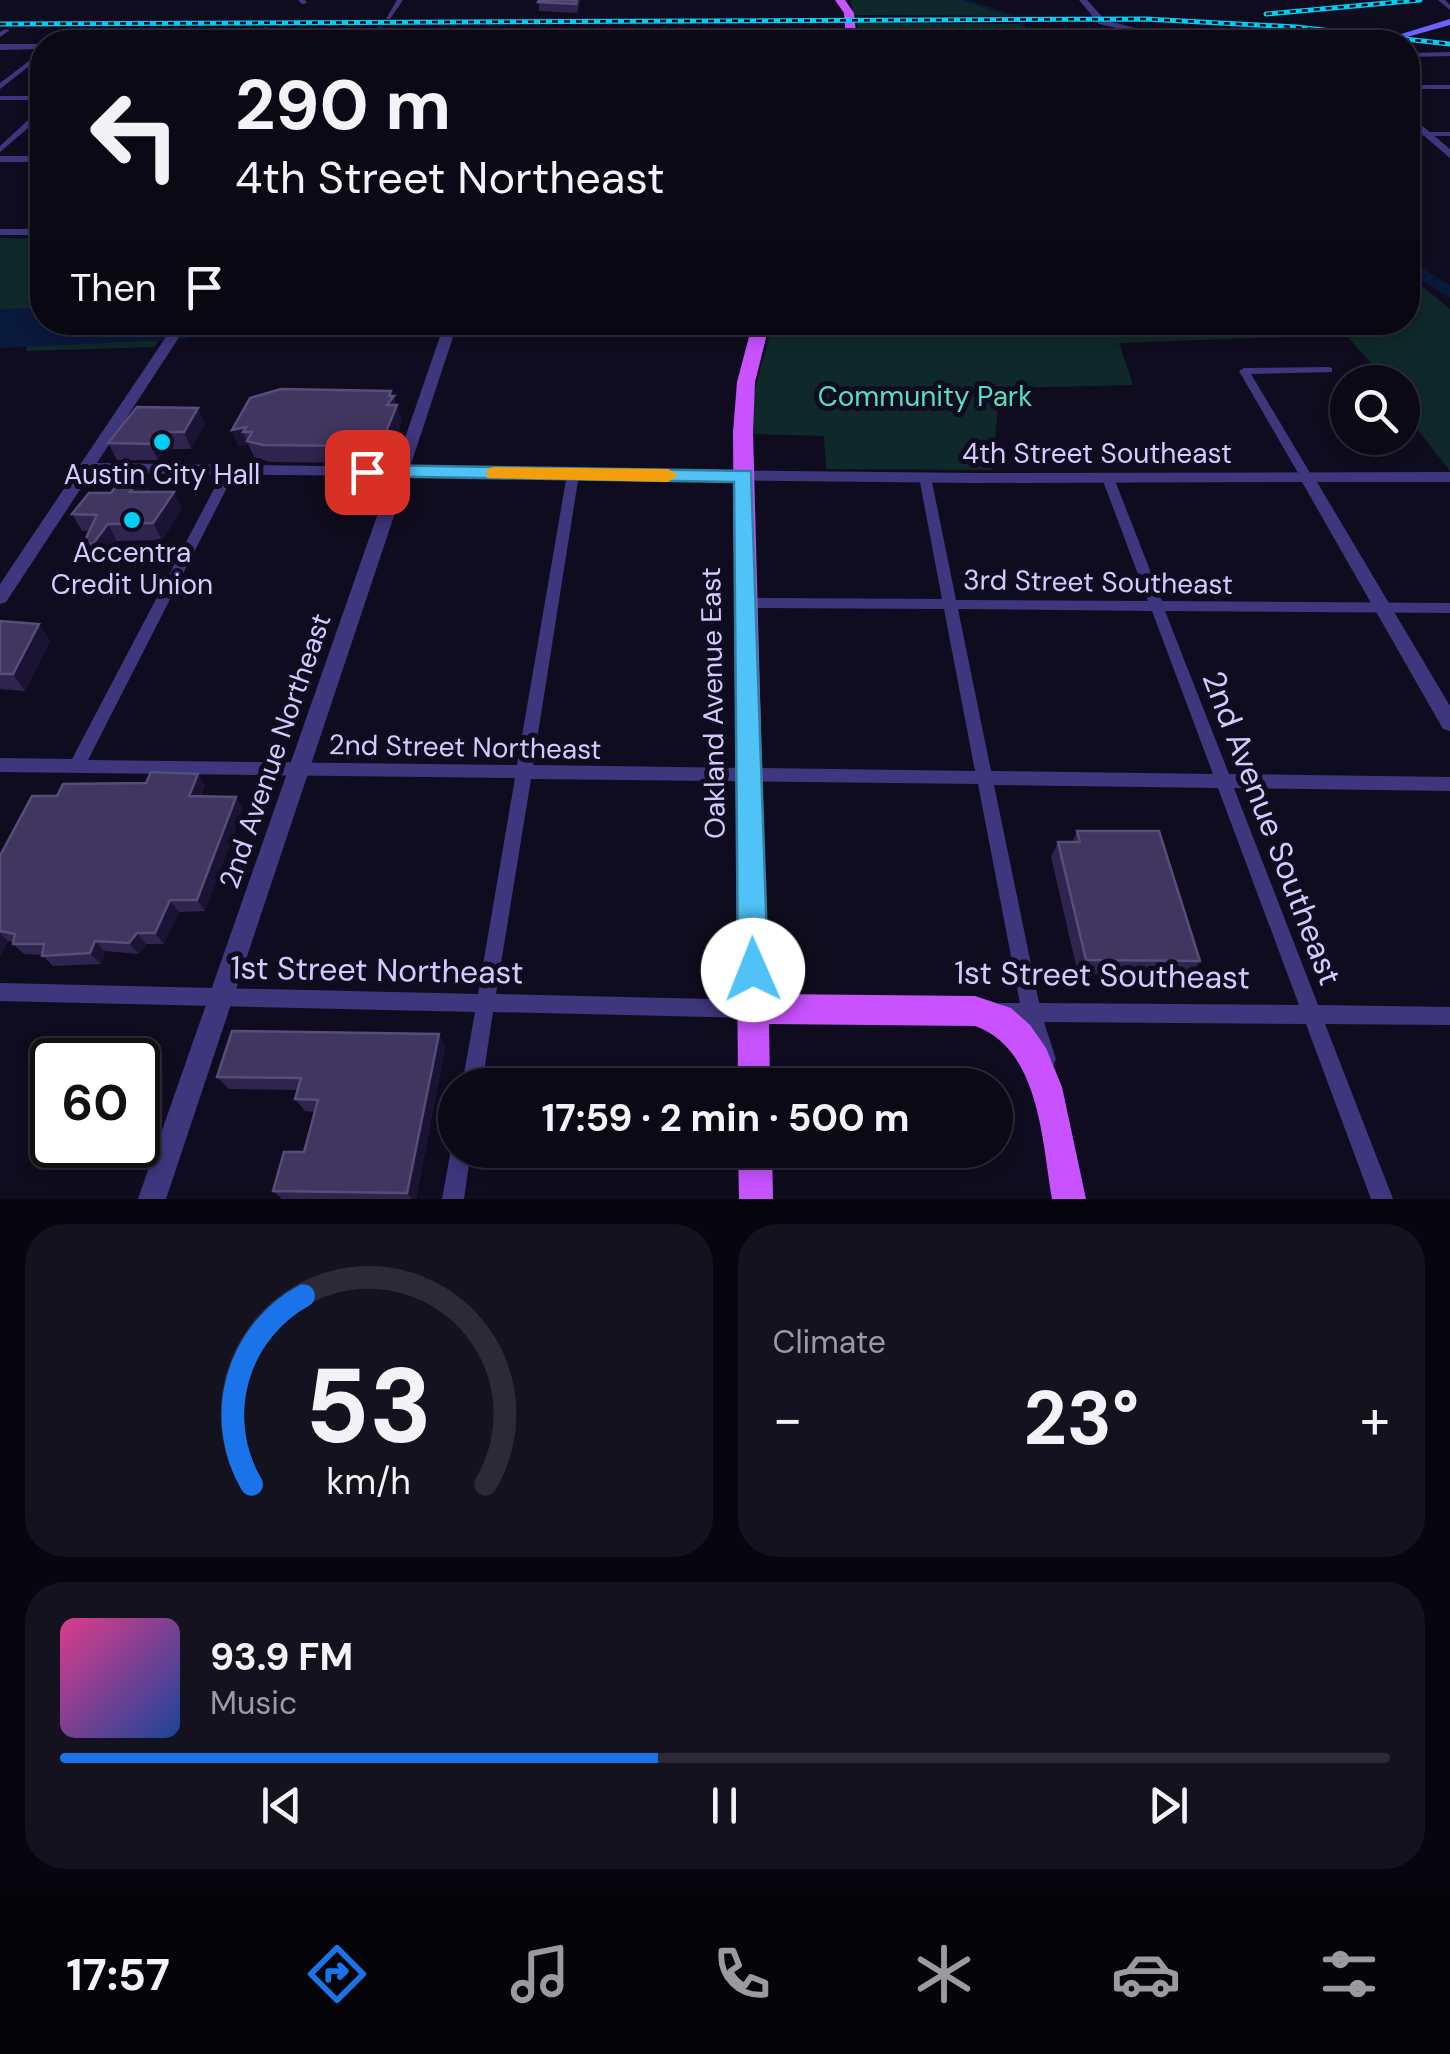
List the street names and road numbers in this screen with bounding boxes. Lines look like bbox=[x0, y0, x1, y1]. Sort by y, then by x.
street label: 4th Street Southeast bbox=[962, 435, 1232, 472]
street label: 3rd Street Southeast bbox=[963, 561, 1233, 603]
street label: Oakland Avenue East bbox=[692, 567, 734, 839]
street label: 2nd Avenue Northeast bbox=[211, 608, 339, 894]
street label: 2nd Avenue Southeast bbox=[1193, 665, 1351, 991]
street label: 2nd Street Northeast bbox=[328, 726, 602, 768]
street label: 1st Street Northeast bbox=[230, 946, 524, 994]
street label: 1st Street Southeast bbox=[954, 951, 1250, 999]

